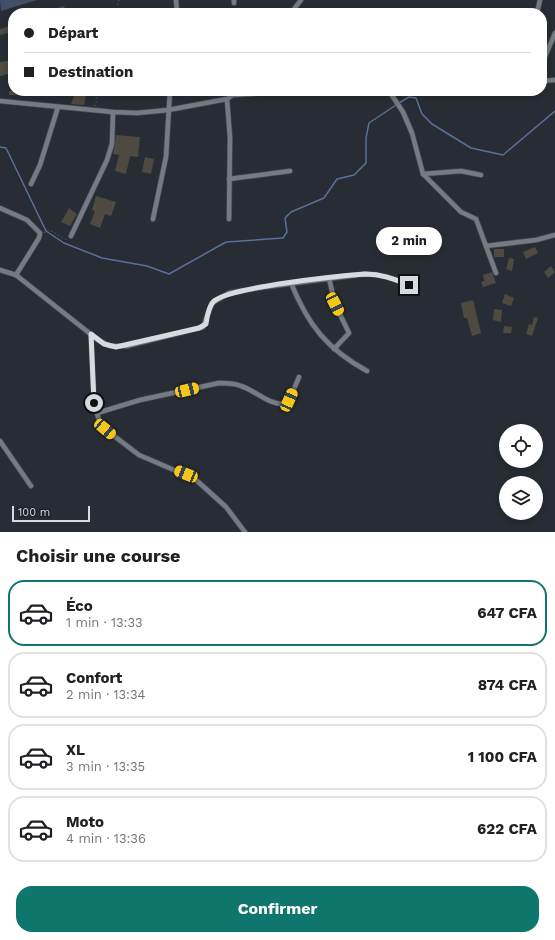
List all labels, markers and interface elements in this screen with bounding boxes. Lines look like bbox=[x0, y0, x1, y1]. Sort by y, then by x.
text: Départ bbox=[48, 24, 98, 42]
text: Destination bbox=[48, 63, 133, 81]
callout: 2 min bbox=[376, 227, 442, 255]
text: 2 min bbox=[391, 233, 427, 248]
route end bbox=[400, 276, 418, 294]
car bbox=[324, 291, 346, 317]
car bbox=[174, 381, 200, 399]
car bbox=[279, 387, 299, 413]
route start bbox=[85, 394, 103, 412]
car bbox=[92, 417, 118, 441]
map controls bbox=[499, 424, 543, 520]
button: locate bbox=[499, 424, 543, 468]
car bbox=[173, 464, 199, 484]
button: layers bbox=[499, 476, 543, 520]
scale bar bbox=[12, 504, 90, 523]
text: 100 m bbox=[18, 506, 50, 519]
text: Choisir une course bbox=[16, 545, 180, 566]
icon: car bbox=[18, 595, 54, 631]
text: Éco bbox=[66, 597, 93, 615]
text: 647 CFA bbox=[477, 604, 537, 622]
text: 1 min · 13:33 bbox=[66, 615, 143, 630]
icon: car bbox=[18, 667, 54, 703]
text: Confort bbox=[66, 669, 122, 687]
text: 874 CFA bbox=[478, 676, 537, 694]
text: 2 min · 13:34 bbox=[66, 687, 145, 702]
icon: car bbox=[18, 739, 54, 775]
text: XL bbox=[66, 741, 85, 759]
text: 1 100 CFA bbox=[468, 748, 537, 766]
text: 3 min · 13:35 bbox=[66, 759, 145, 774]
icon: car bbox=[18, 811, 54, 847]
text: Moto bbox=[66, 813, 104, 831]
text: 622 CFA bbox=[477, 820, 537, 838]
text: 4 min · 13:36 bbox=[66, 831, 146, 846]
button: Confirmer bbox=[16, 886, 539, 932]

